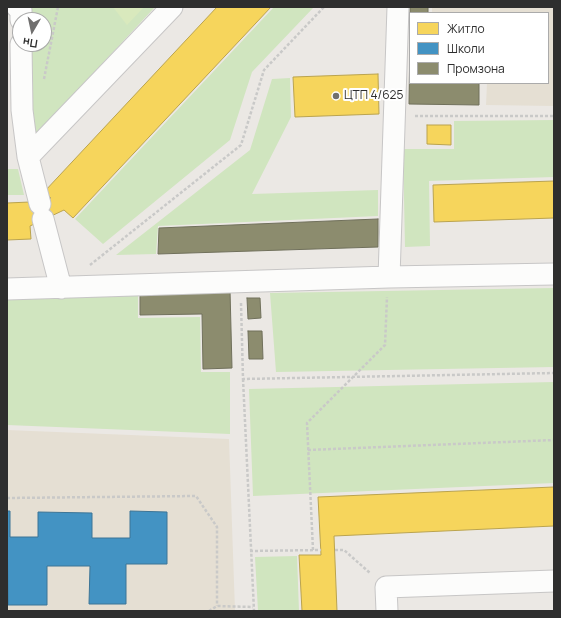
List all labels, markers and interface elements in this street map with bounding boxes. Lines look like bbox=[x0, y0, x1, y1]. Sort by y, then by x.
north arrow bbox=[12, 12, 52, 52]
legend bbox=[409, 12, 549, 84]
text: Житло bbox=[447, 20, 484, 37]
text: Пн bbox=[22, 35, 39, 52]
text: Школи bbox=[447, 40, 485, 57]
text: Промзона bbox=[447, 60, 505, 77]
place label: ЦТП 4/625 bbox=[344, 89, 403, 103]
marker: ЦТП 4/625 bbox=[331, 91, 341, 101]

